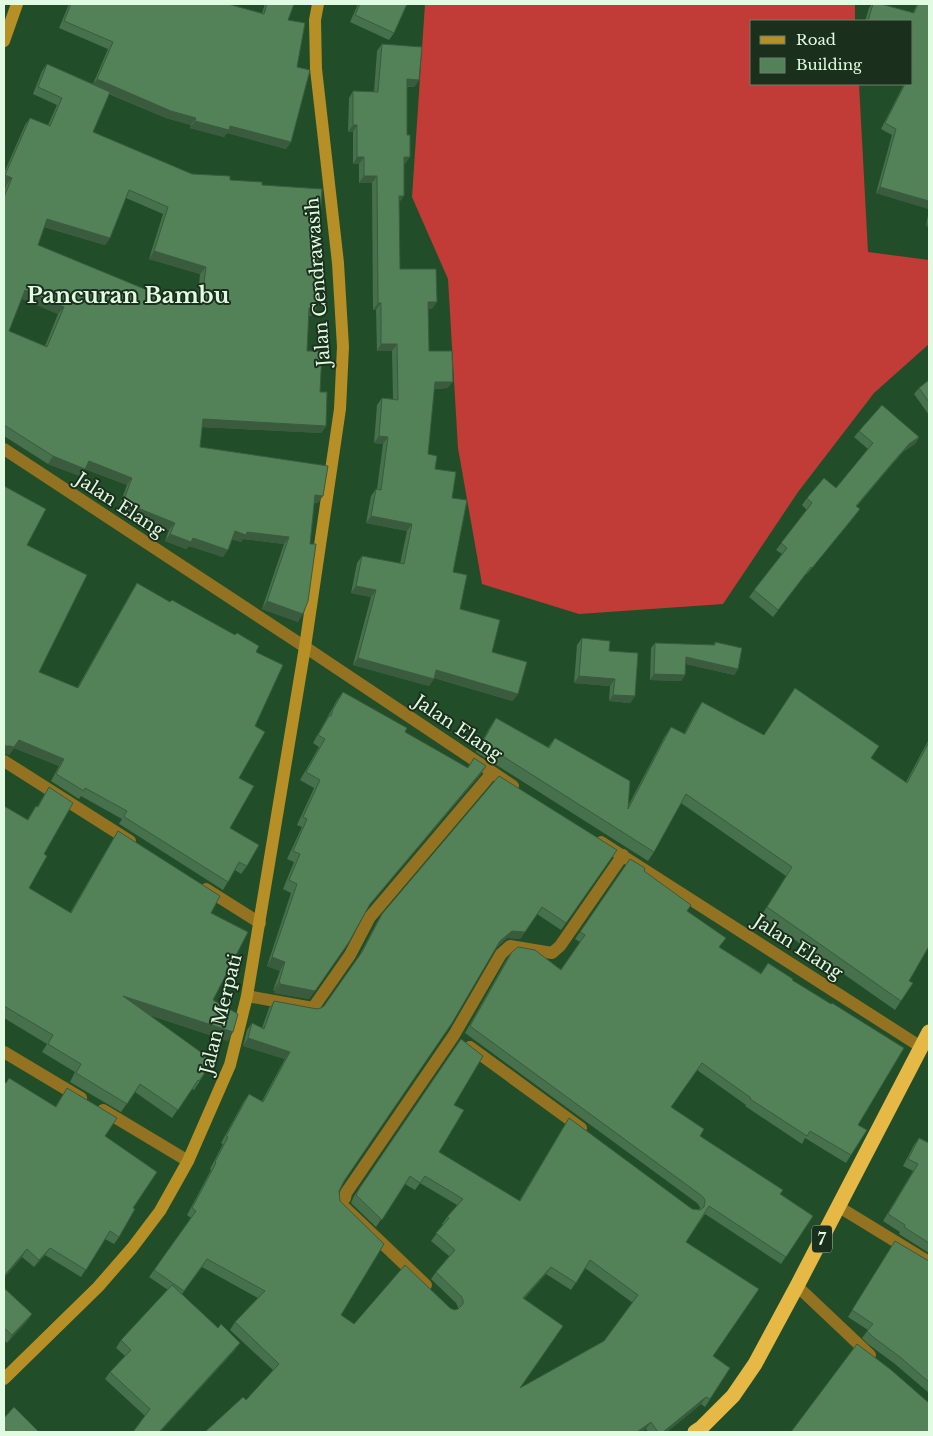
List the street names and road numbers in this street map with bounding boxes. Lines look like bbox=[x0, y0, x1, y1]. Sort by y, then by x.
street label: Jalan Cendrawasih bbox=[301, 197, 335, 369]
street label: Jalan Elang bbox=[70, 467, 169, 542]
street label: Jalan Elang bbox=[408, 689, 507, 766]
street label: Jalan Elang bbox=[748, 909, 847, 984]
street label: Jalan Merpati bbox=[195, 952, 247, 1078]
road number: 7 bbox=[812, 1226, 832, 1252]

